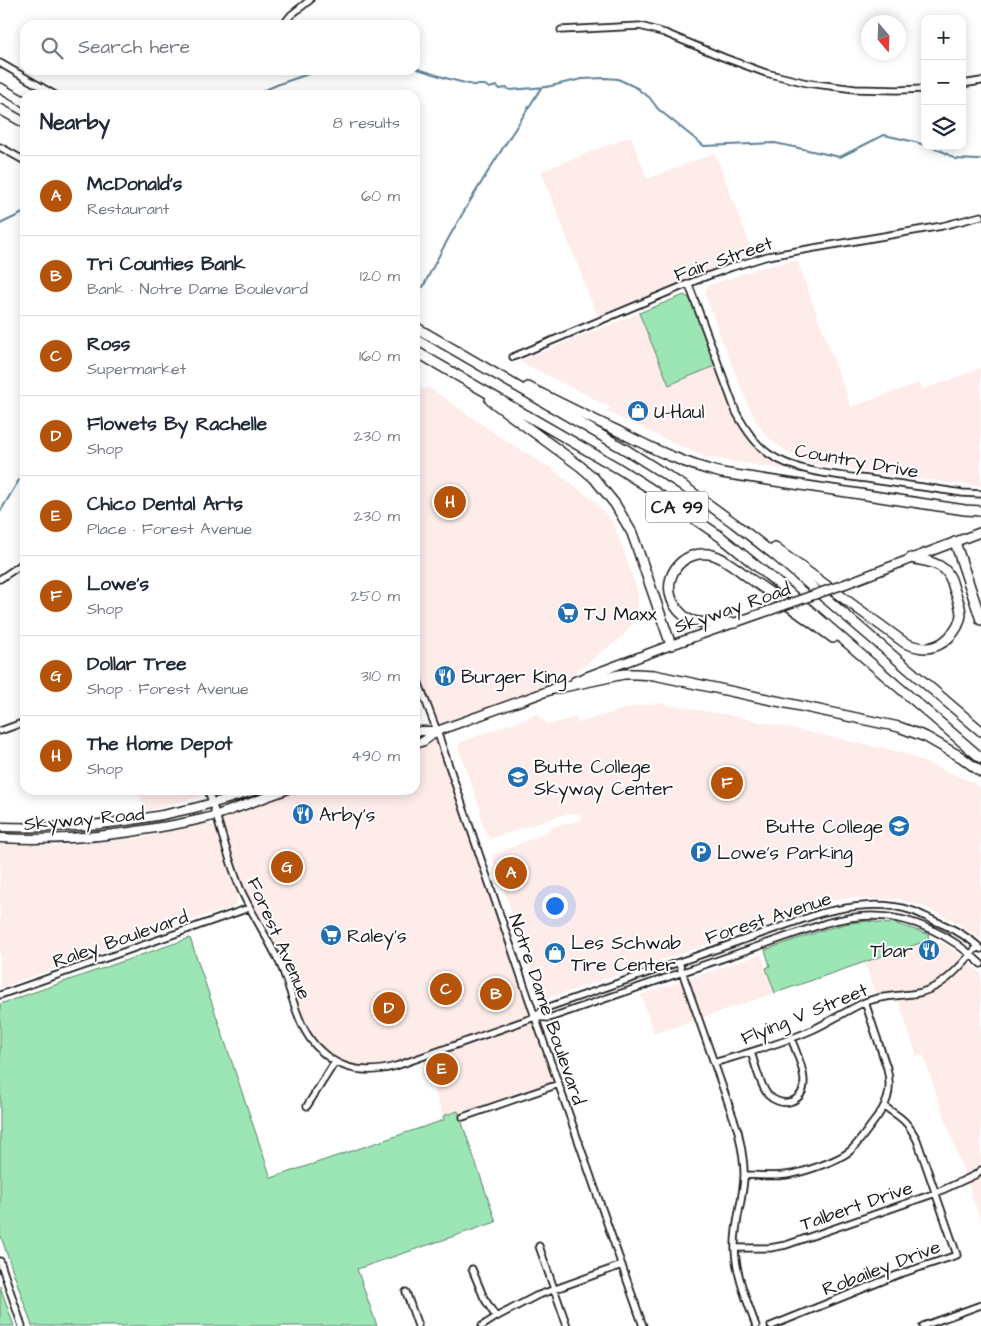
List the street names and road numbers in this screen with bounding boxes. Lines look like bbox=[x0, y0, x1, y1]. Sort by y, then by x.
street label: Fair Street bbox=[671, 230, 777, 289]
street label: Country Drive bbox=[793, 437, 921, 487]
road number: CA 99 bbox=[646, 492, 708, 522]
street label: Skyway Road bbox=[671, 576, 795, 642]
street label: Skyway Road bbox=[23, 801, 146, 839]
street label: Forest Avenue bbox=[240, 873, 318, 1004]
street label: Forest Avenue bbox=[702, 885, 835, 952]
street label: Raley Boulevard bbox=[49, 904, 192, 976]
street label: Notre Dame Boulevard bbox=[501, 910, 592, 1109]
street label: Flying V Street bbox=[737, 977, 873, 1053]
street label: Talbert Drive bbox=[797, 1175, 916, 1238]
street label: Robailey Drive bbox=[819, 1233, 945, 1304]

